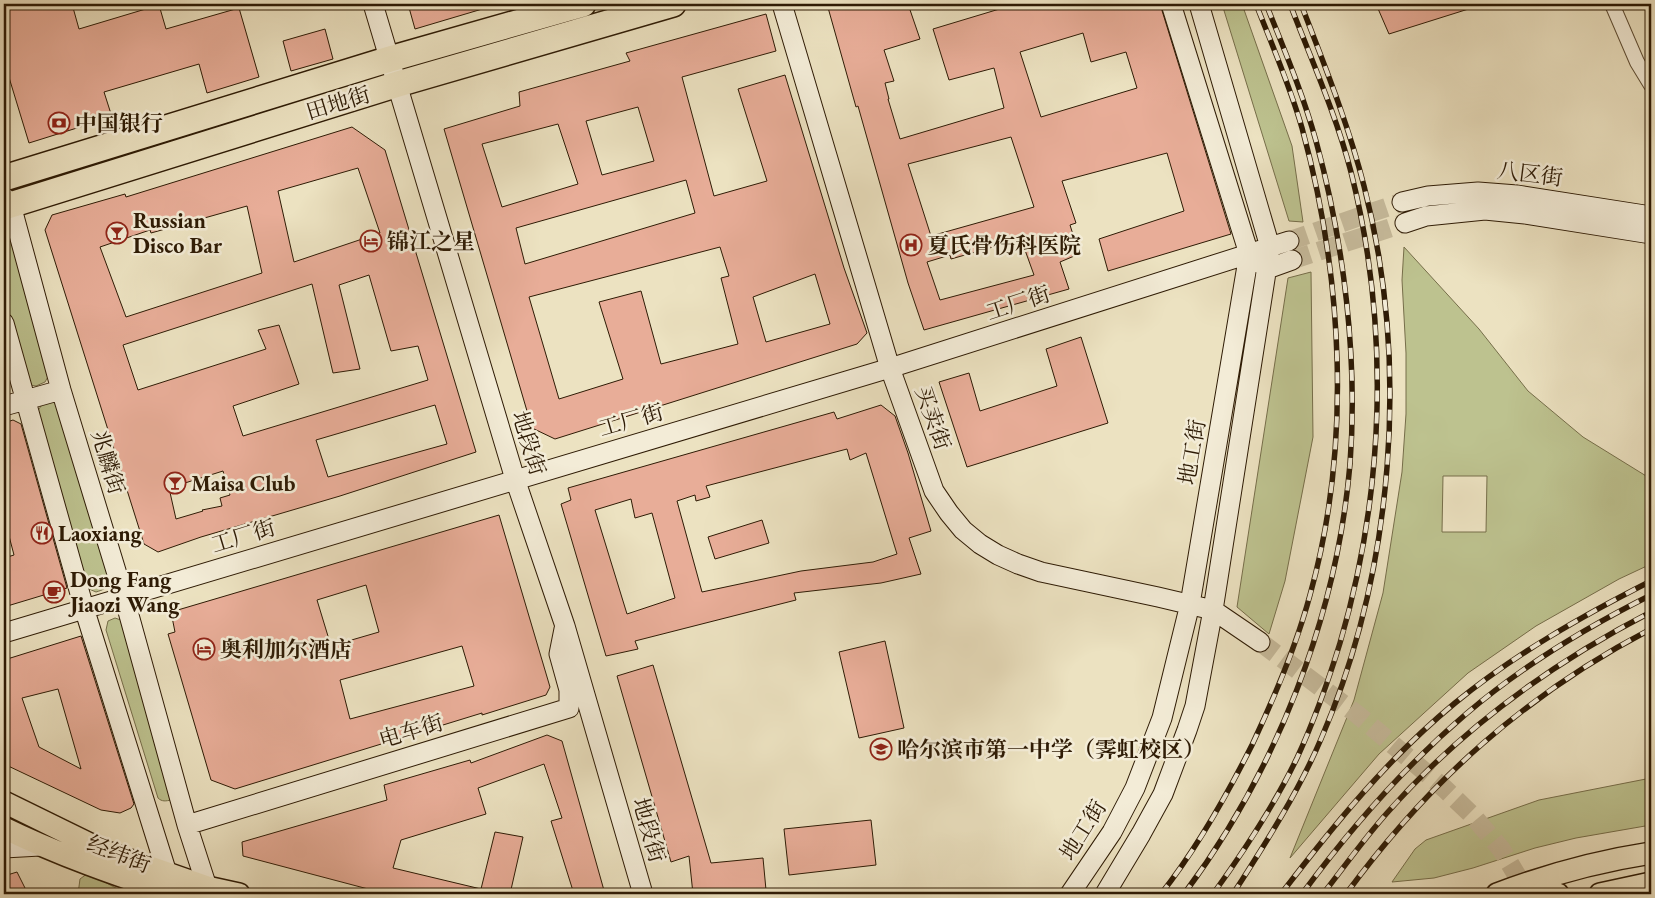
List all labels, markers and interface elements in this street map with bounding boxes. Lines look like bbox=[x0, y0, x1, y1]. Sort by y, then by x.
street label: 田地街 bbox=[302, 79, 374, 127]
place label: 中国银行 bbox=[75, 109, 163, 138]
bank icon: 中国银行 bbox=[47, 111, 71, 135]
street label: 八区街 bbox=[1495, 156, 1565, 192]
place label: Russian Disco Bar bbox=[133, 206, 223, 260]
bar icon: Russian Disco Bar bbox=[105, 221, 129, 245]
place label: 锦江之星 bbox=[387, 227, 475, 256]
hotel icon: 锦江之星 bbox=[359, 229, 383, 253]
place label: 夏氏骨伤科医院 bbox=[927, 231, 1081, 260]
hospital icon: 夏氏骨伤科医院 bbox=[899, 233, 923, 257]
street label: 工厂街 bbox=[982, 279, 1054, 327]
street label: 买卖街 bbox=[909, 382, 957, 454]
street label: 工厂街 bbox=[595, 397, 667, 443]
street label: 地段街 bbox=[505, 407, 553, 479]
street label: 地工街 bbox=[1172, 417, 1212, 487]
street label: 兆麟街 bbox=[84, 426, 132, 498]
place label: Maisa Club bbox=[191, 469, 295, 498]
bar icon: Maisa Club bbox=[163, 471, 187, 495]
street label: 工厂街 bbox=[207, 512, 279, 560]
place label: Laoxiang bbox=[58, 519, 143, 548]
restaurant icon: Laoxiang bbox=[30, 521, 54, 545]
place label: Dong Fang Jiaozi Wang bbox=[68, 565, 180, 619]
cafe icon: Dong Fang Jiaozi Wang bbox=[42, 580, 66, 604]
place label: 奥利加尔酒店 bbox=[220, 635, 352, 664]
hotel icon: 奥利加尔酒店 bbox=[192, 637, 216, 661]
street label: 电车街 bbox=[375, 707, 447, 755]
place label: 哈尔滨市第一中学（霁虹校区） bbox=[897, 735, 1205, 764]
school or university icon: 哈尔滨市第一中学（霁虹校区） bbox=[869, 737, 893, 761]
street label: 地段街 bbox=[626, 794, 672, 866]
street label: 地工街 bbox=[1053, 794, 1113, 866]
street label: 经纬街 bbox=[83, 829, 155, 879]

